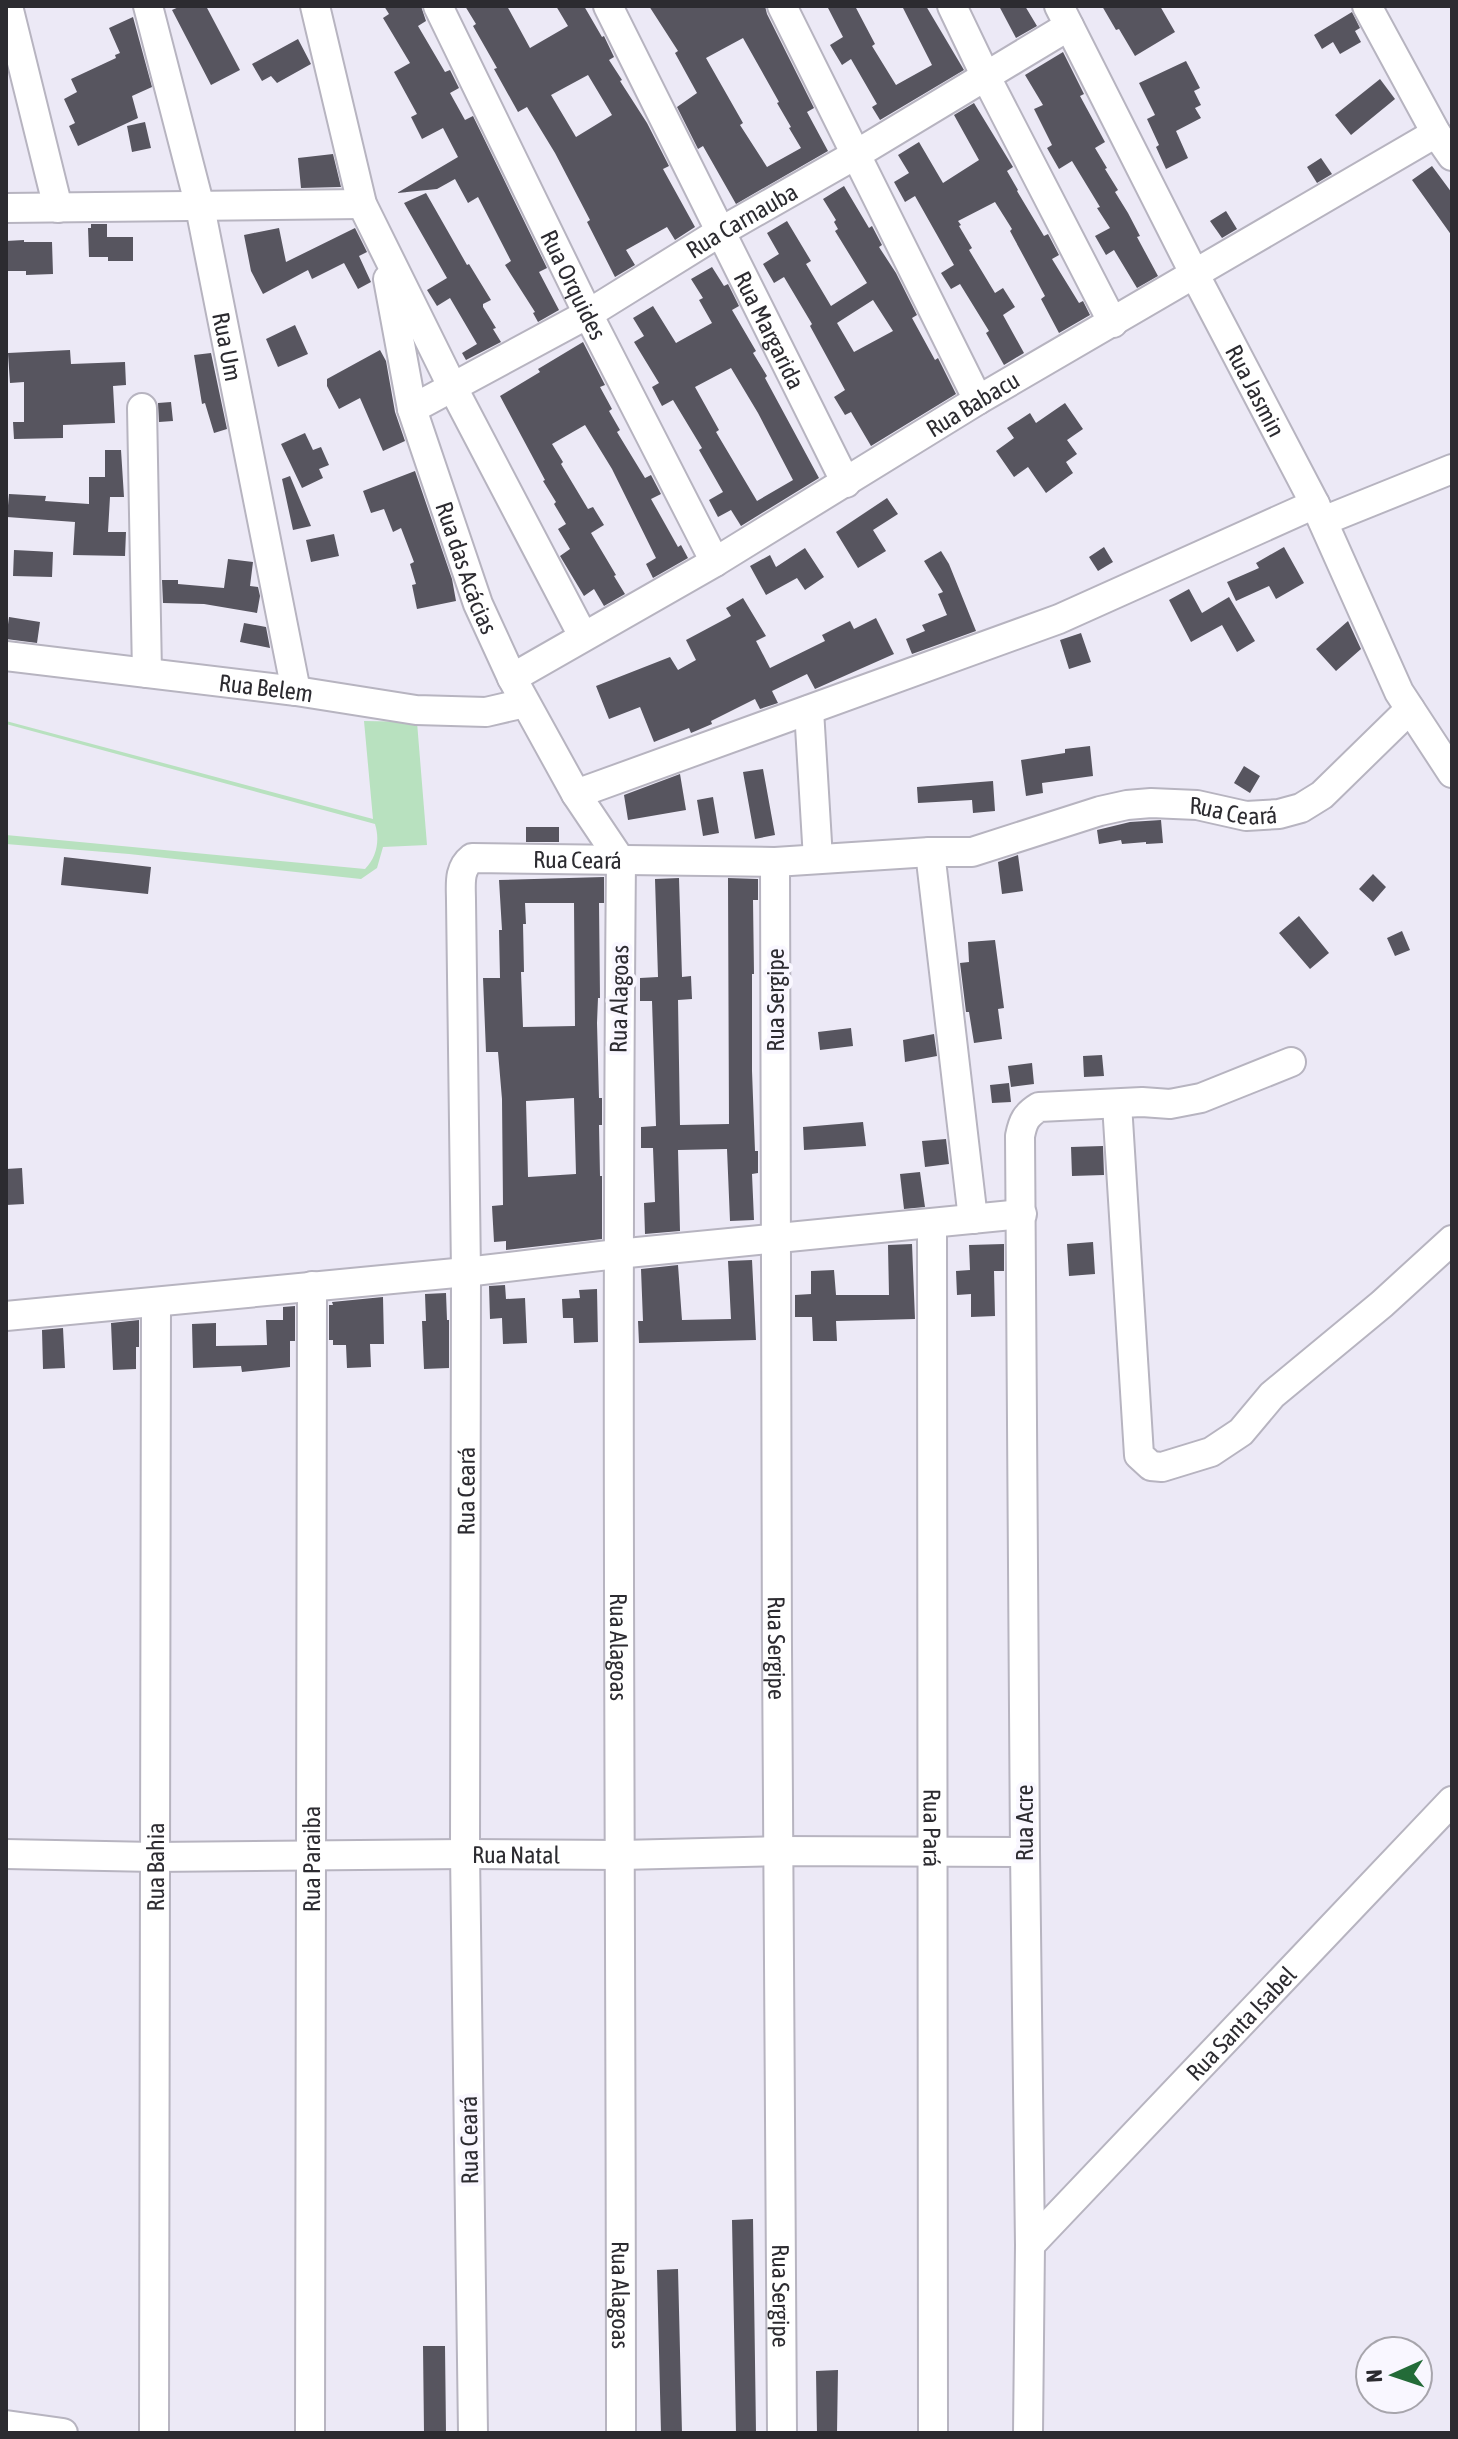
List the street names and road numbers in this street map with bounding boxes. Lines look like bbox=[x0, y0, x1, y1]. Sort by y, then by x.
street label: Rua Carnauba bbox=[681, 177, 802, 263]
street label: Rua Orquides bbox=[536, 226, 612, 344]
street label: Rua Margarida bbox=[729, 267, 810, 393]
street label: Rua Um bbox=[208, 310, 248, 383]
street label: Rua Jasmin bbox=[1220, 340, 1291, 441]
street label: Rua Babacu bbox=[921, 366, 1024, 442]
street label: Rua das Acácias bbox=[431, 498, 503, 638]
street label: Rua Belem bbox=[217, 668, 315, 707]
street label: Rua Ceará bbox=[1189, 791, 1278, 830]
street label: Rua Ceará bbox=[533, 845, 622, 873]
street label: Rua Alagoas bbox=[605, 945, 633, 1053]
street label: Rua Sergipe bbox=[762, 948, 789, 1052]
street label: Rua Ceará bbox=[452, 1447, 479, 1535]
street label: Rua Alagoas bbox=[606, 1593, 633, 1701]
street label: Rua Sergipe bbox=[763, 1596, 791, 1700]
street label: Rua Acre bbox=[1011, 1785, 1038, 1861]
street label: Rua Pará bbox=[919, 1789, 946, 1867]
street label: Rua Paraiba bbox=[297, 1806, 325, 1912]
street label: Rua Bahia bbox=[141, 1822, 169, 1912]
street label: Rua Natal bbox=[472, 1841, 561, 1868]
street label: Rua Santa Isabel bbox=[1180, 1960, 1302, 2086]
street label: Rua Ceará bbox=[455, 2095, 483, 2185]
street label: Rua Alagoas bbox=[607, 2241, 634, 2349]
street label: Rua Sergipe bbox=[768, 2244, 795, 2348]

